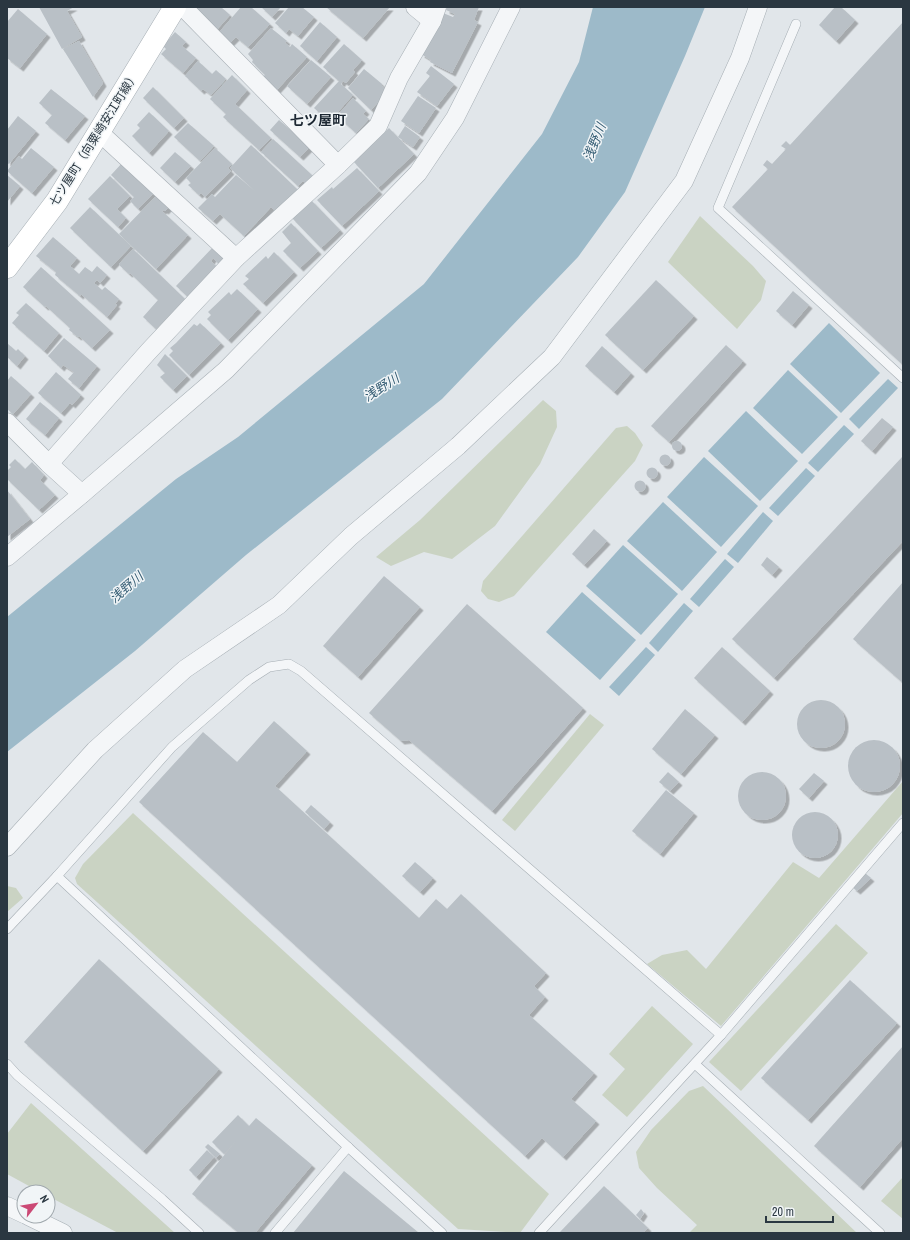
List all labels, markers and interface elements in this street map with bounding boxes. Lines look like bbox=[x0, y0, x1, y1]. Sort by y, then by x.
street label: 七ツ屋町（向粟崎安江町線） bbox=[46, 69, 142, 209]
district label: 七ツ屋町 bbox=[290, 111, 346, 129]
water label: 浅野川 bbox=[579, 119, 610, 163]
water label: 浅野川 bbox=[360, 369, 404, 405]
water label: 浅野川 bbox=[106, 567, 148, 607]
north arrow bbox=[16, 1184, 56, 1224]
text: N bbox=[37, 1192, 52, 1205]
scale bar bbox=[766, 1198, 833, 1224]
text: 20 m bbox=[772, 1204, 794, 1220]

